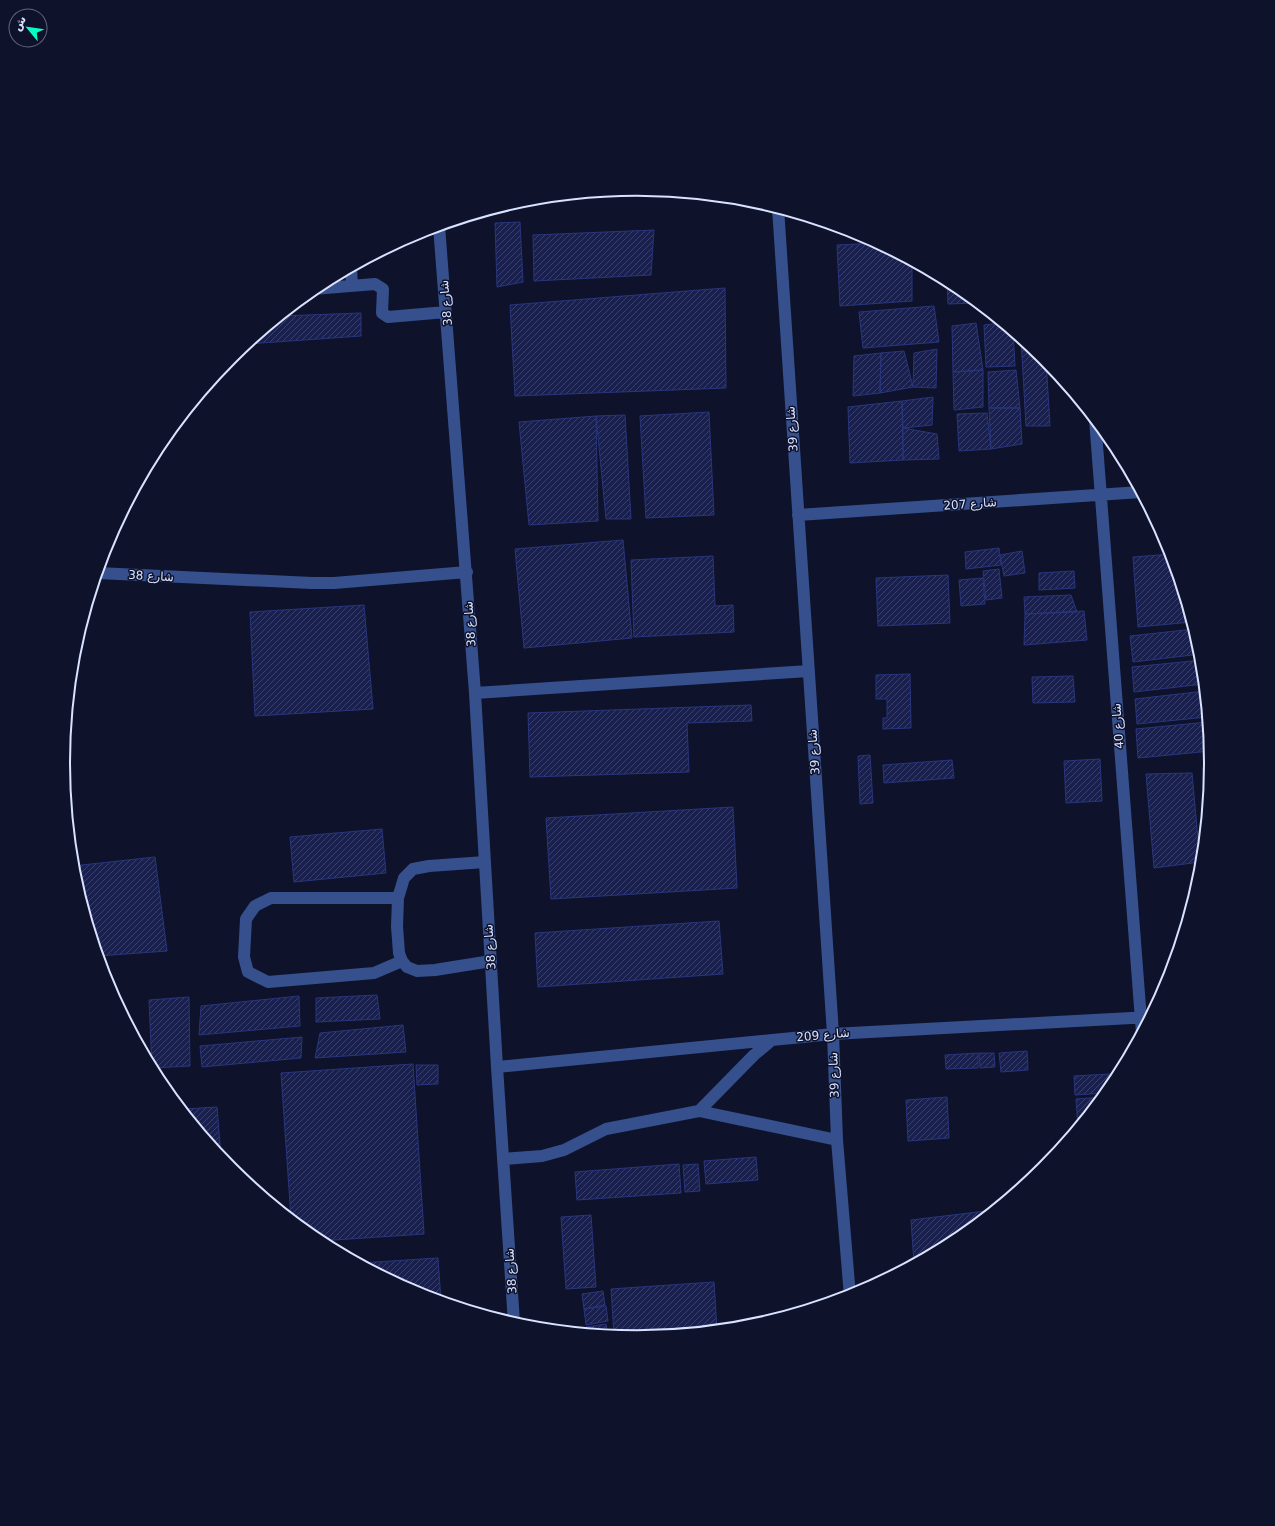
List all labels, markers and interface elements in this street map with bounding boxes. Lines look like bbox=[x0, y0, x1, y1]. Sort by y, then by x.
north arrow bbox=[8, 8, 48, 48]
text: ش bbox=[10, 14, 29, 33]
street label: شارع 38 bbox=[437, 280, 456, 326]
street label: شارع 39 bbox=[783, 406, 802, 452]
street label: شارع 207 bbox=[943, 495, 997, 514]
street label: شارع 38 bbox=[128, 568, 174, 585]
street label: شارع 38 bbox=[461, 601, 480, 647]
street label: شارع 40 bbox=[1109, 703, 1128, 749]
street label: شارع 39 bbox=[805, 729, 824, 775]
street label: شارع 38 bbox=[481, 924, 500, 970]
street label: شارع 209 bbox=[796, 1026, 850, 1045]
street label: شارع 39 bbox=[826, 1052, 843, 1098]
street label: شارع 38 bbox=[502, 1248, 521, 1294]

